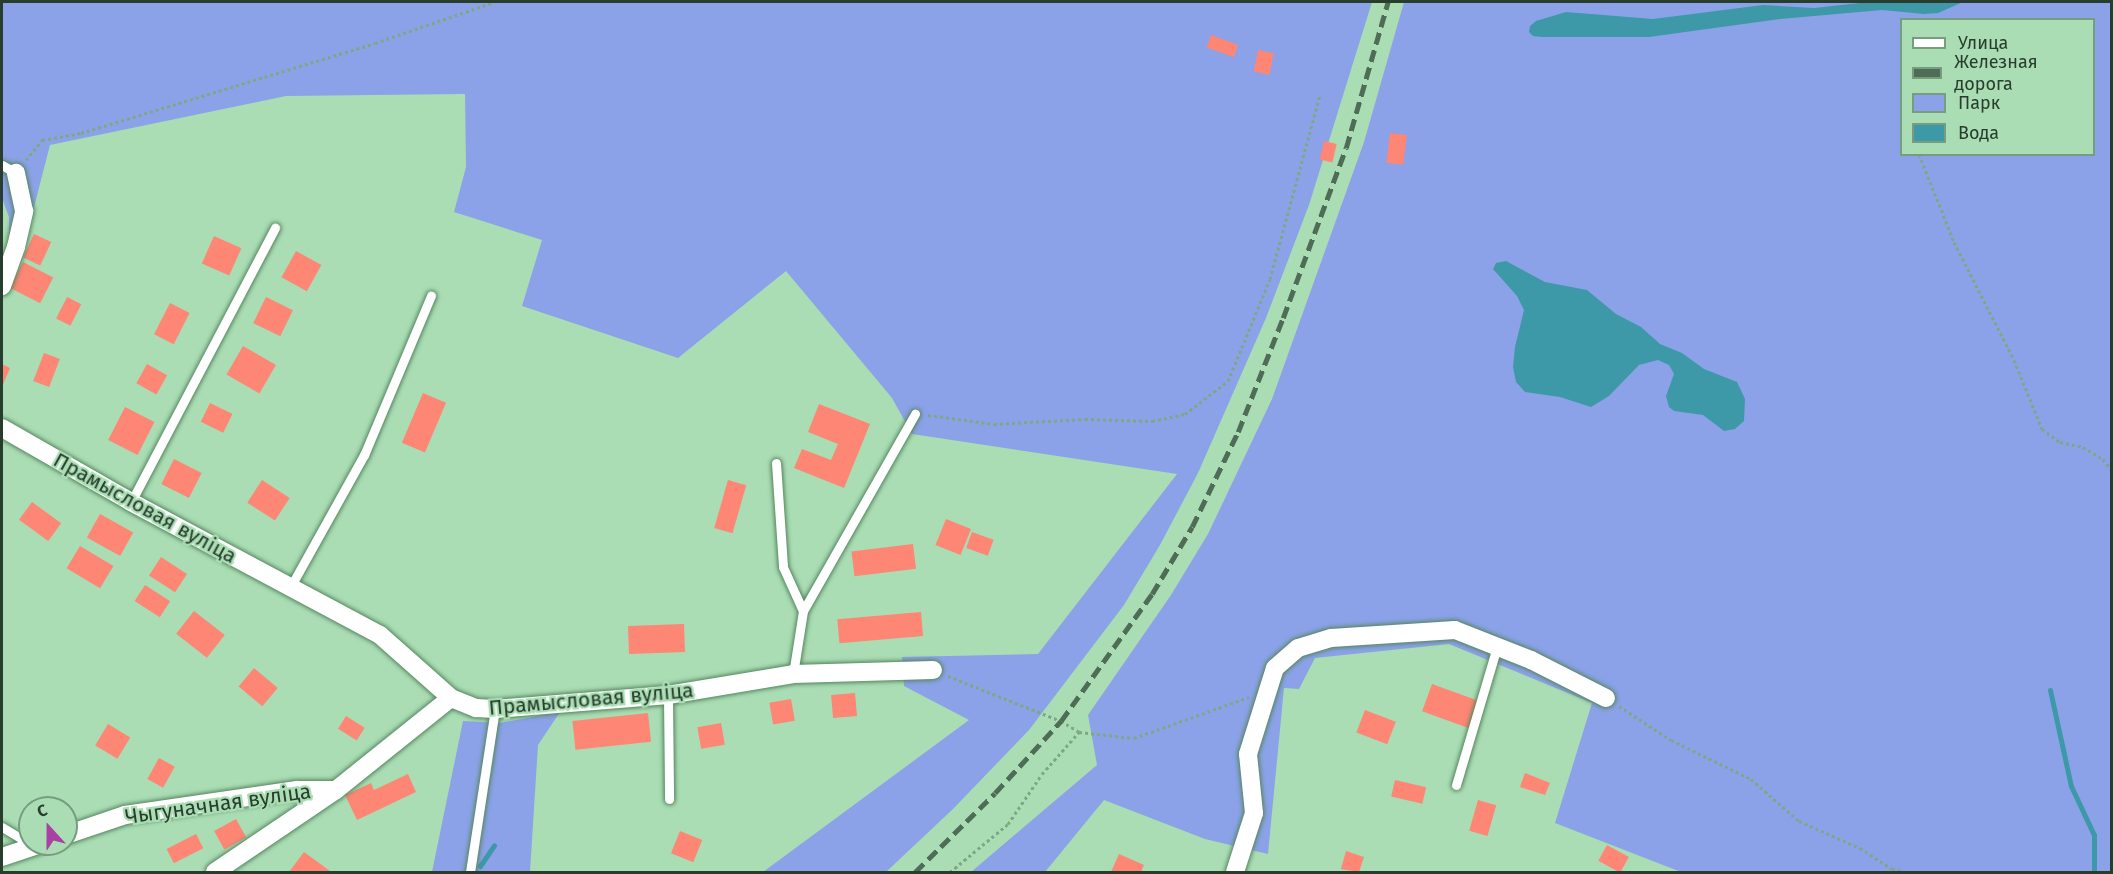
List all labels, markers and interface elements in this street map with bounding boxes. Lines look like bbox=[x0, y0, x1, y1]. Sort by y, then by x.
legend bbox=[1900, 18, 2095, 156]
text: Улица bbox=[1958, 32, 2008, 54]
text: Железная дорога bbox=[1954, 51, 2038, 95]
text: Парк bbox=[1958, 92, 2000, 114]
text: Вода bbox=[1958, 122, 1999, 144]
street label: Прамысловая вуліца bbox=[49, 447, 241, 569]
street label: Прамысловая вуліца bbox=[488, 677, 694, 721]
street label: Чыгуначная вуліца bbox=[123, 778, 313, 830]
north arrow bbox=[18, 796, 78, 856]
text: С bbox=[34, 800, 50, 821]

